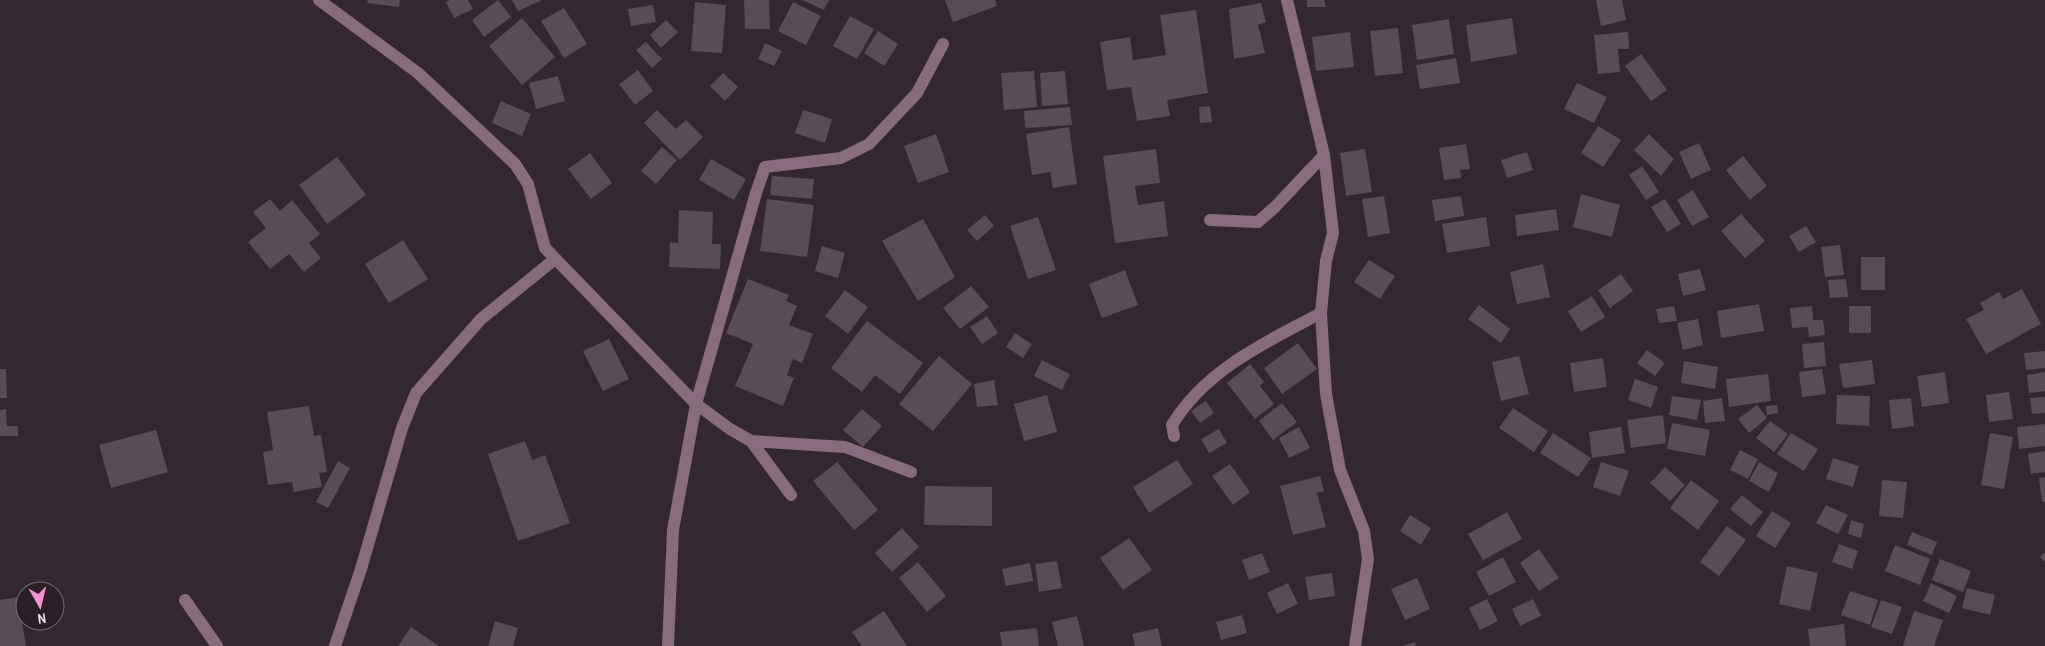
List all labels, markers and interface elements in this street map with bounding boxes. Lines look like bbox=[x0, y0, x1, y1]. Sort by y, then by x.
north arrow bbox=[15, 581, 65, 631]
text: N bbox=[36, 609, 47, 628]

